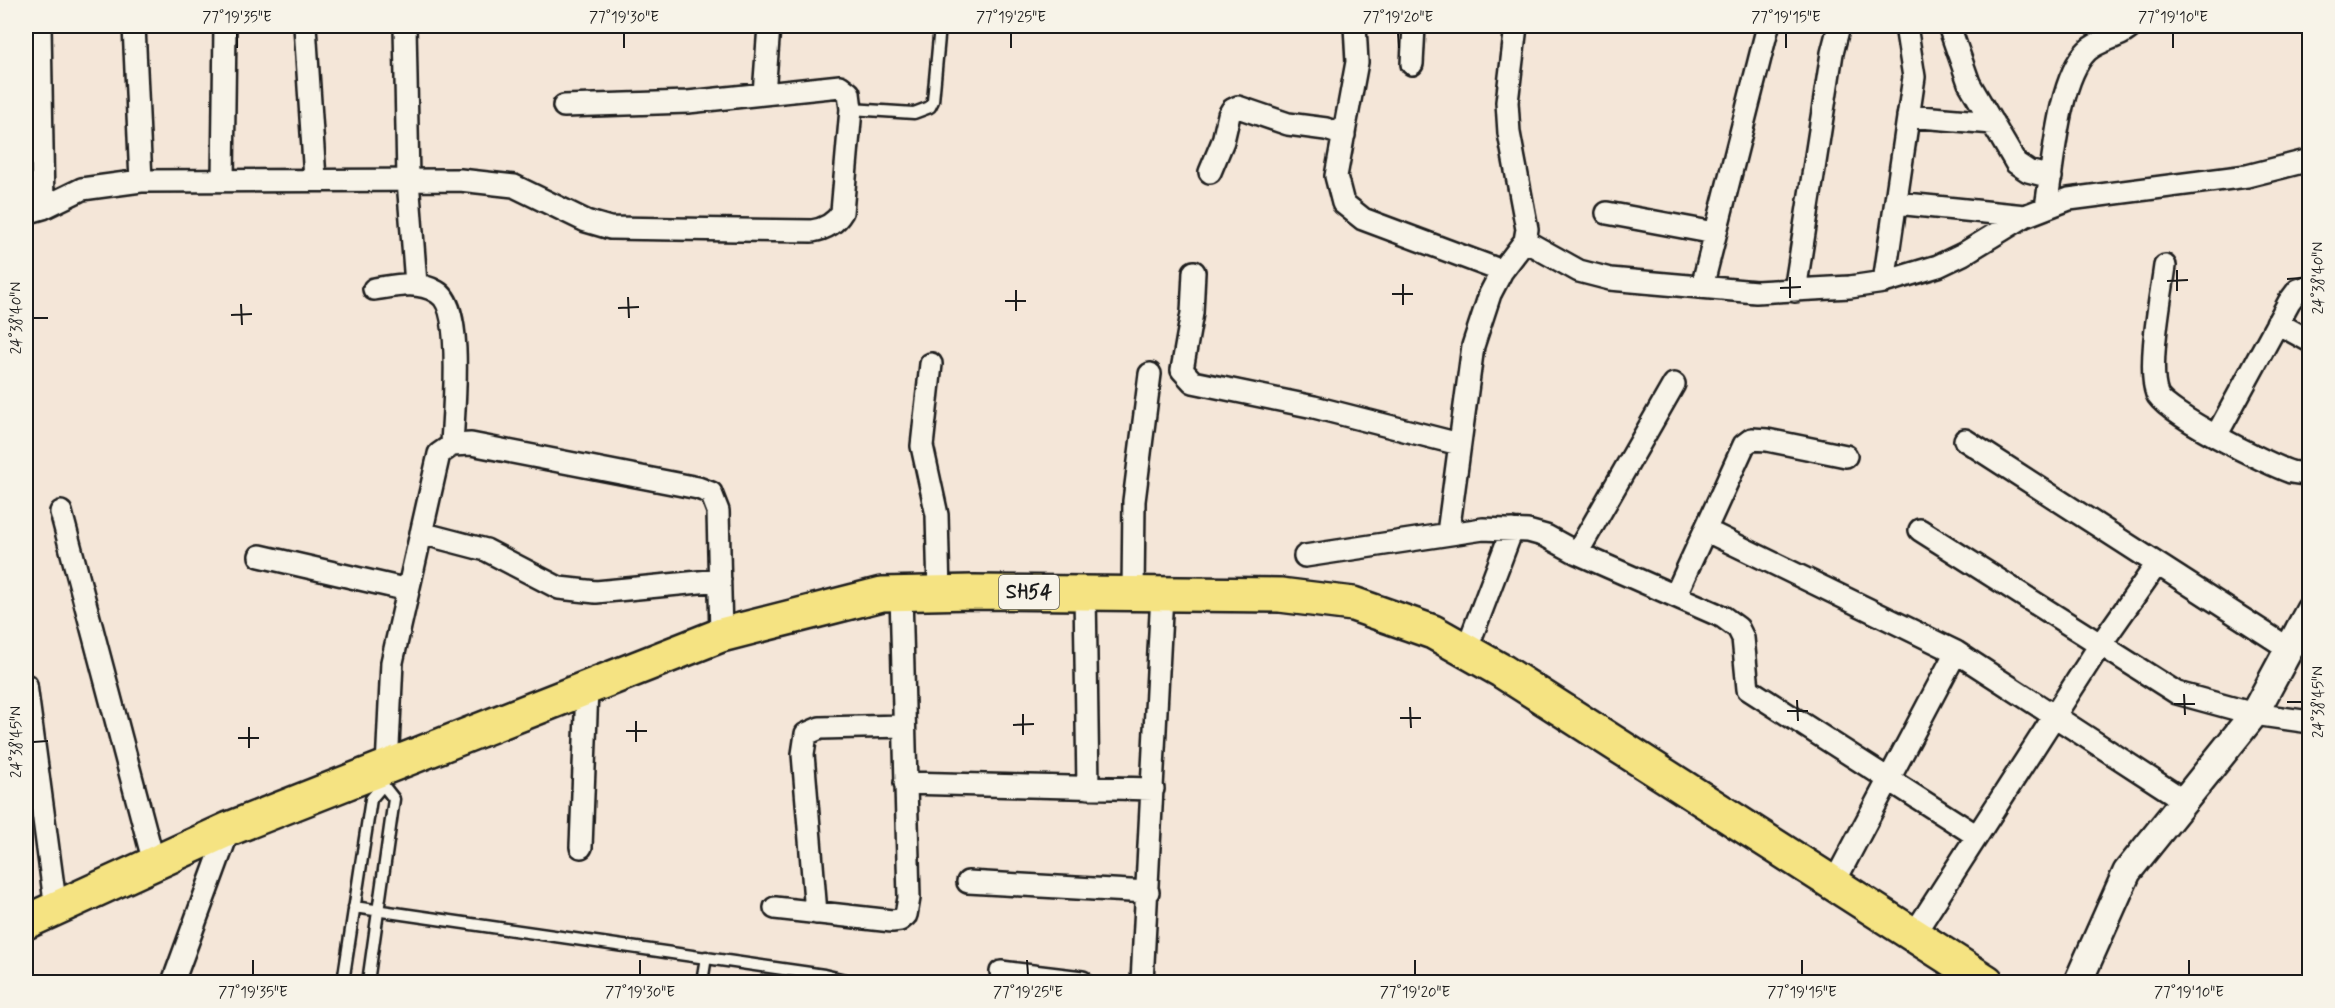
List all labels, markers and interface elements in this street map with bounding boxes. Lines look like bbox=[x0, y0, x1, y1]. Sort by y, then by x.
text: 77°19'35"E bbox=[202, 8, 272, 28]
text: 77°19'30"E bbox=[589, 8, 659, 28]
text: 77°19'25"E bbox=[976, 8, 1046, 28]
text: 77°19'20"E bbox=[1363, 8, 1434, 28]
text: 77°19'15"E bbox=[1751, 8, 1821, 28]
text: 77°19'10"E bbox=[2138, 8, 2208, 28]
text: 24°38'40"N bbox=[2309, 242, 2329, 314]
text: 24°38'40"N bbox=[7, 282, 27, 354]
road number: SH54 bbox=[999, 575, 1059, 609]
text: 24°38'45"N bbox=[2309, 666, 2329, 738]
text: 24°38'45"N bbox=[7, 706, 27, 778]
text: 77°19'35"E bbox=[218, 983, 288, 1003]
text: 77°19'30"E bbox=[605, 983, 675, 1003]
text: 77°19'25"E bbox=[993, 983, 1063, 1003]
text: 77°19'20"E bbox=[1380, 983, 1451, 1003]
text: 77°19'15"E bbox=[1767, 983, 1837, 1003]
text: 77°19'10"E bbox=[2154, 983, 2224, 1003]

